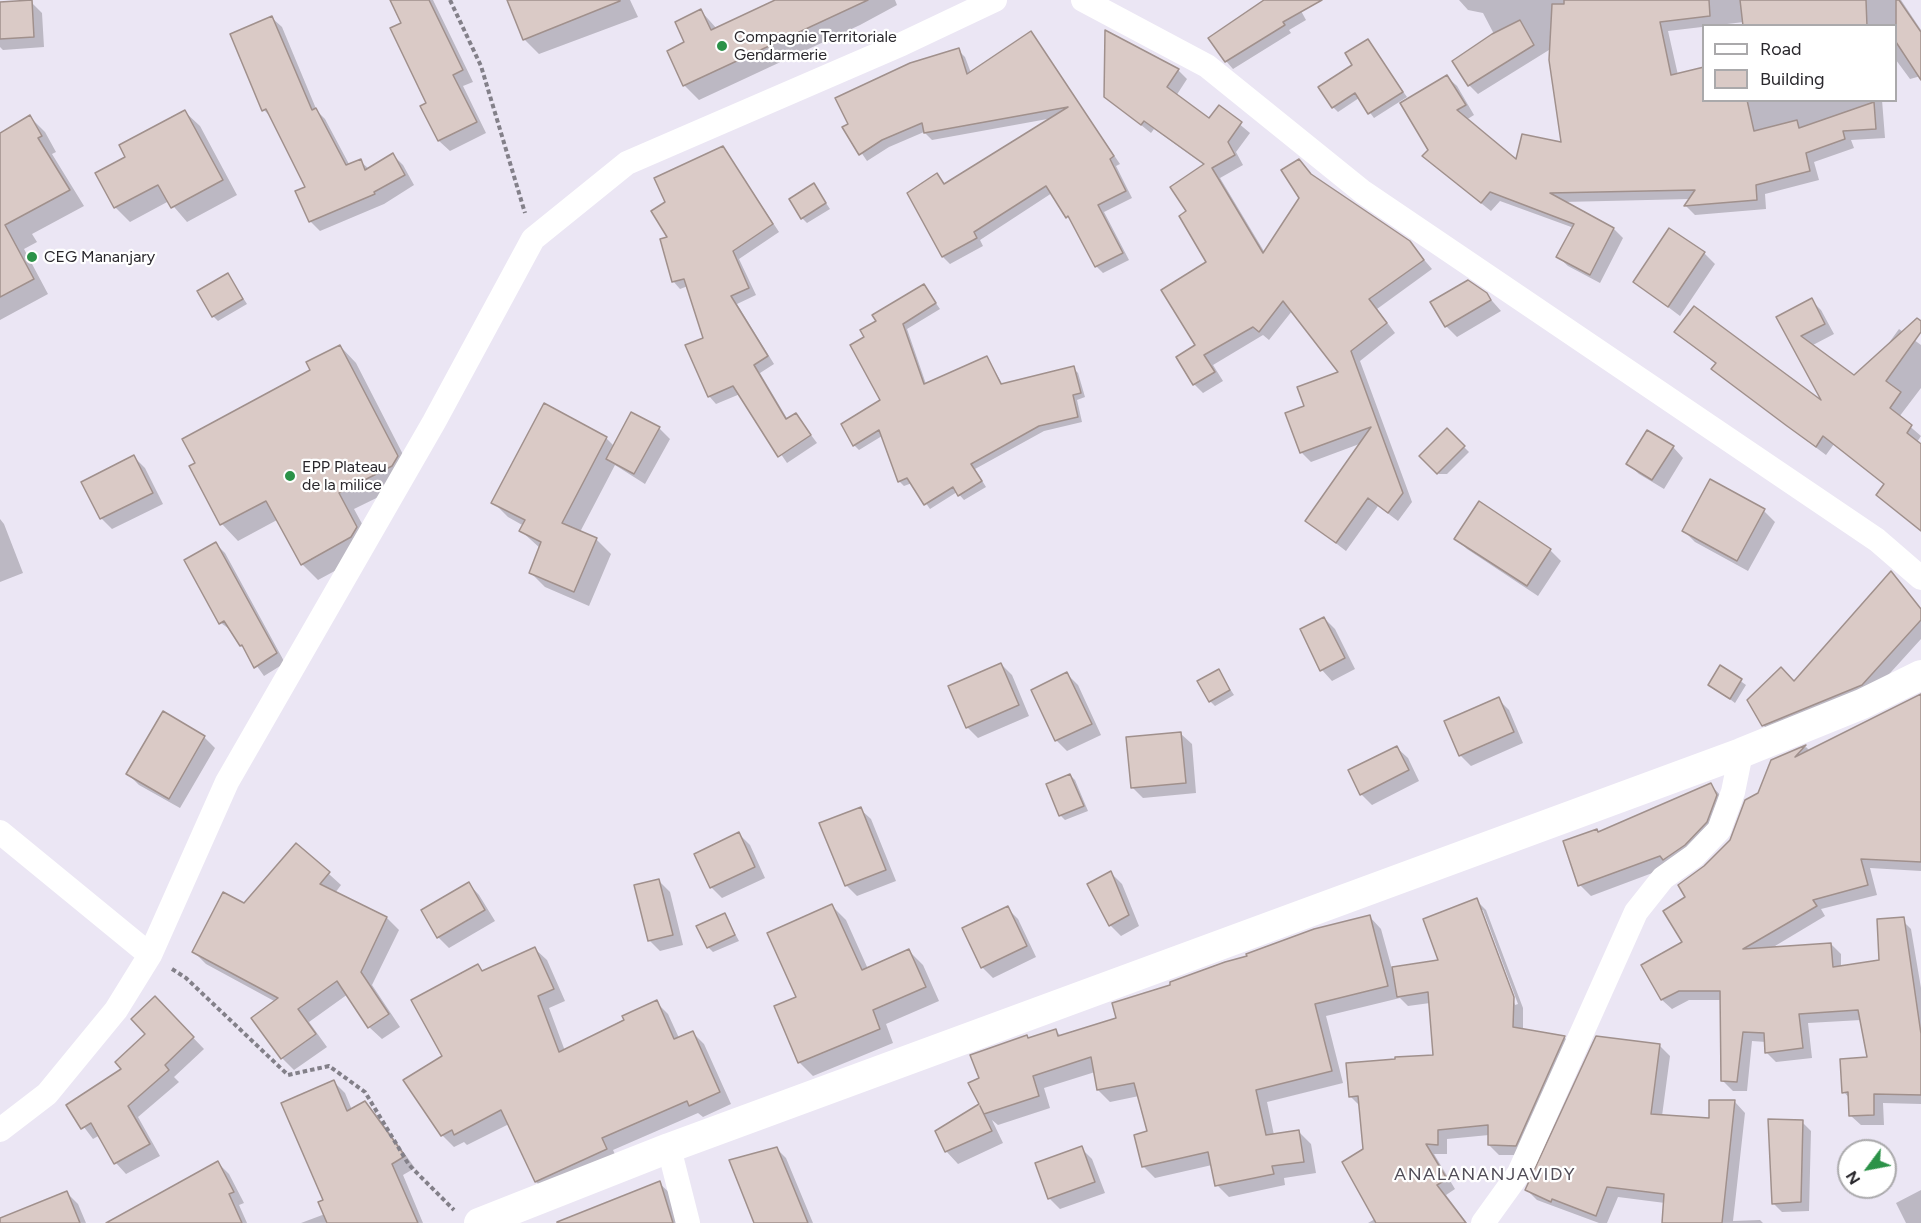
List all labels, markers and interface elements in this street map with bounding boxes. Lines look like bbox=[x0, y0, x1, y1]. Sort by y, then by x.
legend bbox=[1702, 24, 1897, 102]
place label: Compagnie Territoriale Gendarmerie bbox=[734, 27, 897, 65]
text: Road bbox=[1760, 38, 1801, 60]
marker: Compagnie Territoriale Gendarmerie bbox=[715, 39, 729, 53]
text: Building bbox=[1760, 68, 1825, 90]
place label: CEG Mananjary bbox=[44, 247, 155, 267]
marker: CEG Mananjary bbox=[25, 250, 39, 264]
place label: EPP Plateau de la milice bbox=[302, 457, 387, 495]
marker: EPP Plateau de la milice bbox=[283, 469, 297, 483]
north arrow bbox=[1837, 1139, 1897, 1199]
district label: ANALANANJAVIDY bbox=[1394, 1164, 1576, 1186]
text: N bbox=[1842, 1167, 1864, 1188]

